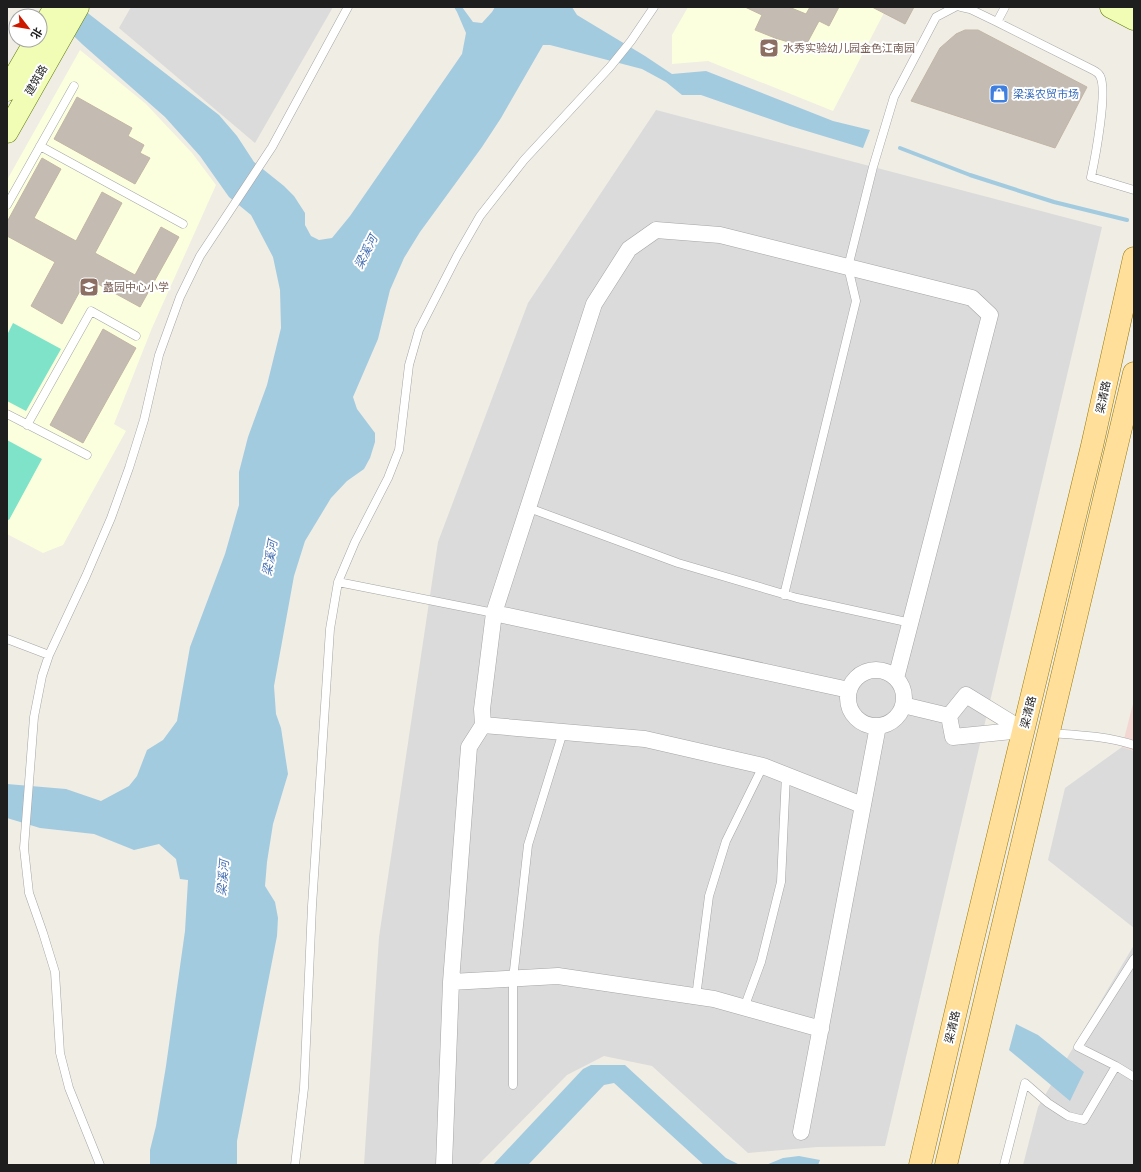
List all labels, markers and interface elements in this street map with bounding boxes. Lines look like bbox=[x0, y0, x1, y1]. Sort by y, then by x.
north arrow bbox=[8, 8, 48, 48]
text: 北 bbox=[28, 25, 45, 41]
school or university icon: 水秀实验幼儿园金色江南园 bbox=[758, 37, 780, 59]
place label: 水秀实验幼儿园金色江南园 bbox=[783, 42, 915, 55]
street label: 建筑路 bbox=[23, 63, 50, 98]
shop icon: 梁溪农贸市场 bbox=[988, 83, 1010, 105]
place label: 梁溪农贸市场 bbox=[1013, 88, 1079, 101]
water label: 梁溪河 bbox=[352, 231, 381, 271]
school or university icon: 蠡园中心小学 bbox=[78, 276, 100, 298]
place label: 蠡园中心小学 bbox=[103, 281, 169, 294]
street label: 梁清路 bbox=[1094, 380, 1113, 415]
water label: 梁溪河 bbox=[260, 537, 280, 577]
street label: 梁清路 bbox=[1018, 695, 1039, 730]
water label: 梁溪河 bbox=[214, 857, 232, 897]
street label: 梁清路 bbox=[942, 1010, 963, 1045]

